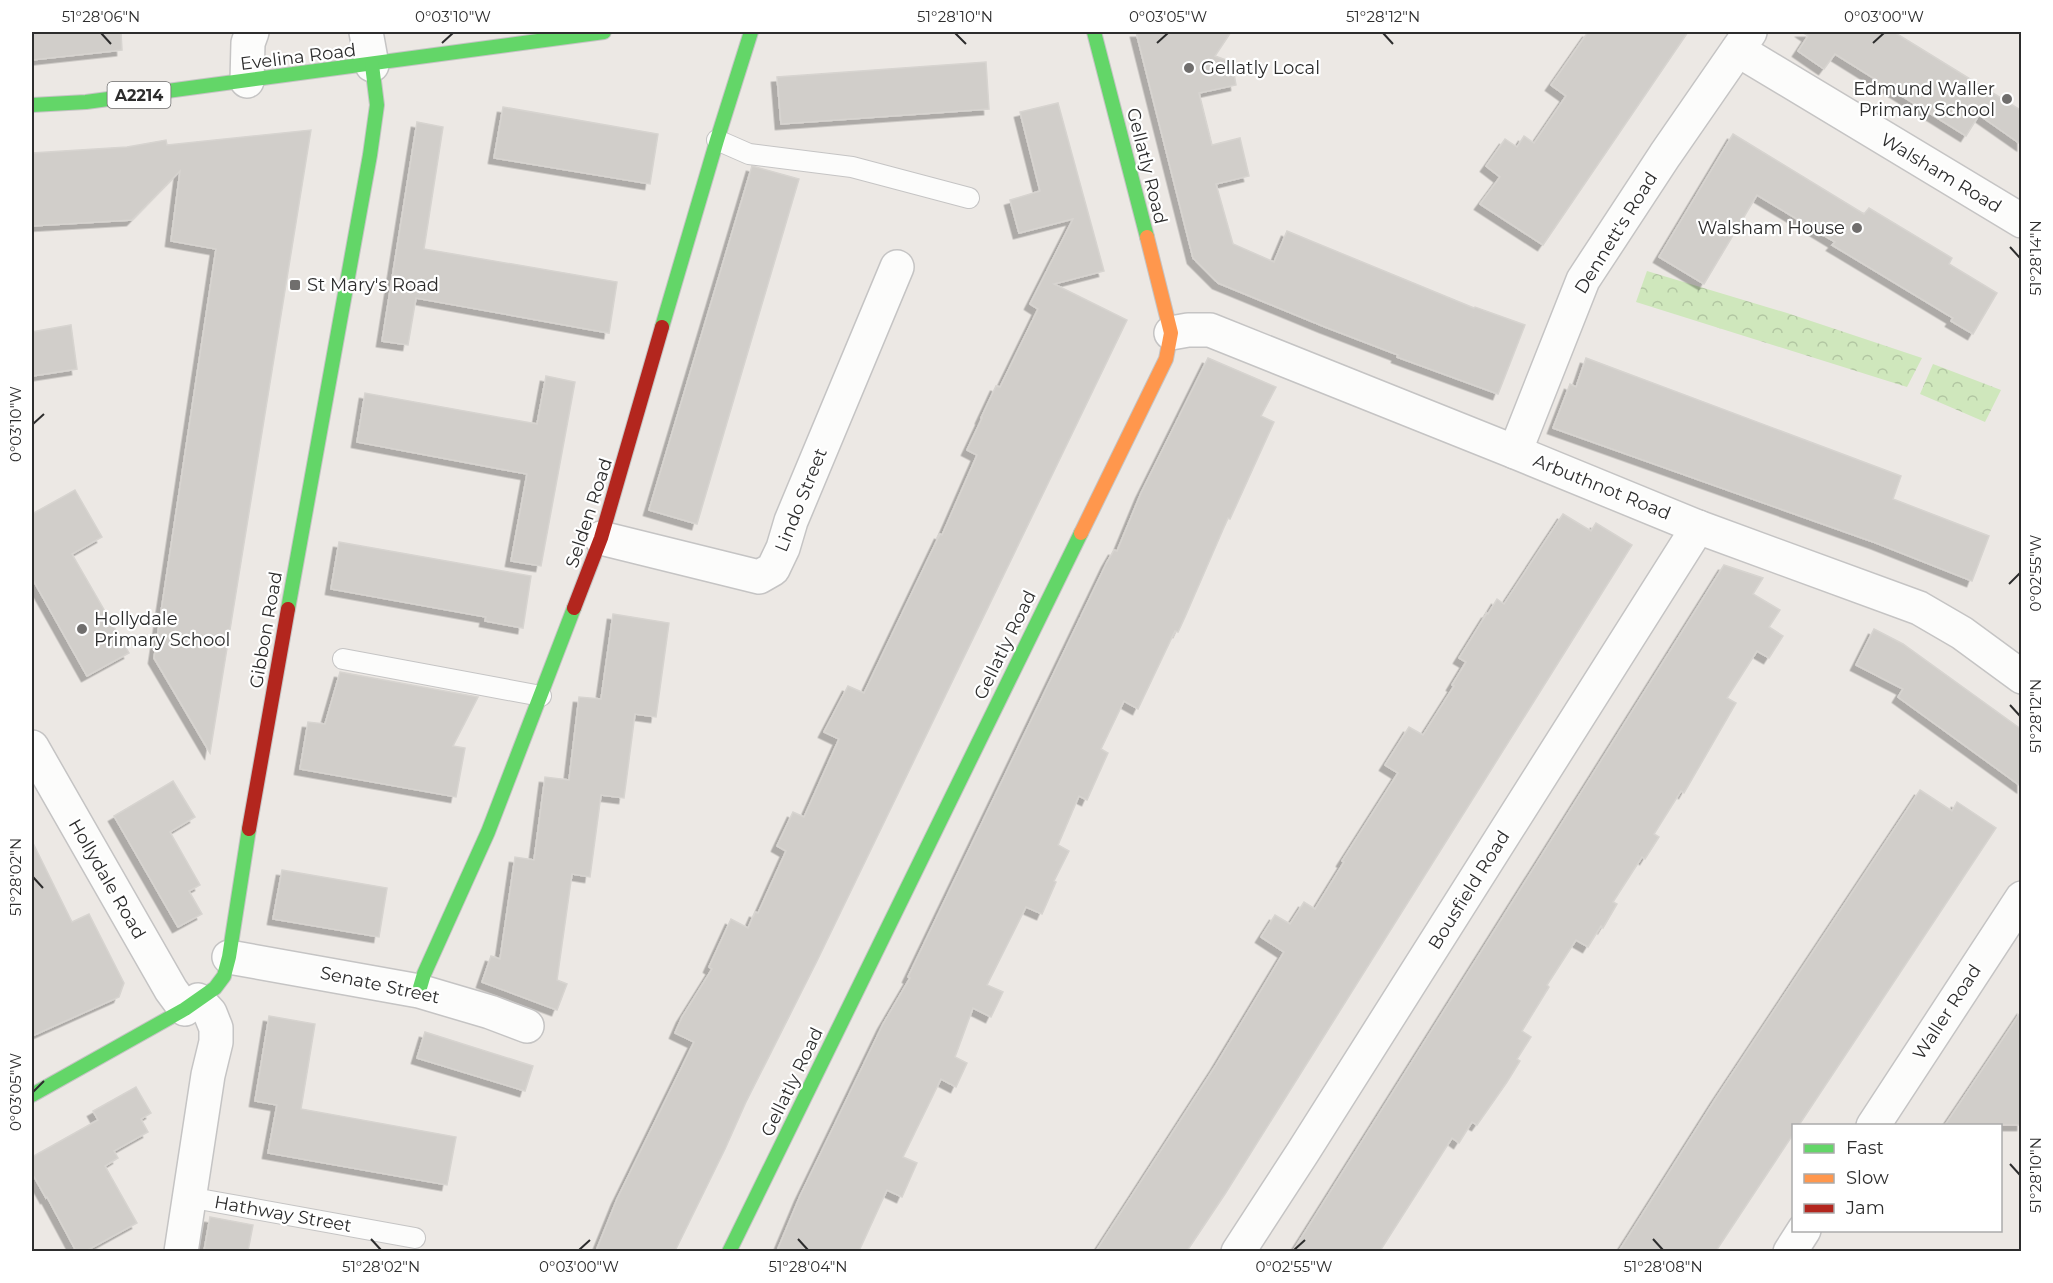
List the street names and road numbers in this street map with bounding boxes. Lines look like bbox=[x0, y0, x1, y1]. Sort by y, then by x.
street label: Evelina Road bbox=[239, 39, 357, 75]
road number: A2214 bbox=[108, 82, 170, 108]
street label: Gellatly Road bbox=[1122, 106, 1172, 226]
street label: Walsham Road bbox=[1877, 128, 2005, 218]
street label: Dennett's Road bbox=[1570, 168, 1662, 298]
street label: Lindo Street bbox=[770, 445, 832, 555]
street label: Arbuthnot Road bbox=[1530, 449, 1674, 525]
street label: Selden Road bbox=[561, 455, 617, 571]
street label: Gibbon Road bbox=[245, 570, 287, 690]
street label: Gellatly Road bbox=[969, 587, 1041, 703]
street label: Hollydale Road bbox=[64, 815, 150, 943]
street label: Bousfield Road bbox=[1424, 826, 1514, 954]
street label: Waller Road bbox=[1908, 960, 1986, 1064]
street label: Senate Street bbox=[318, 962, 442, 1008]
street label: Gellatly Road bbox=[756, 1024, 828, 1140]
street label: Hathway Street bbox=[213, 1191, 353, 1237]

